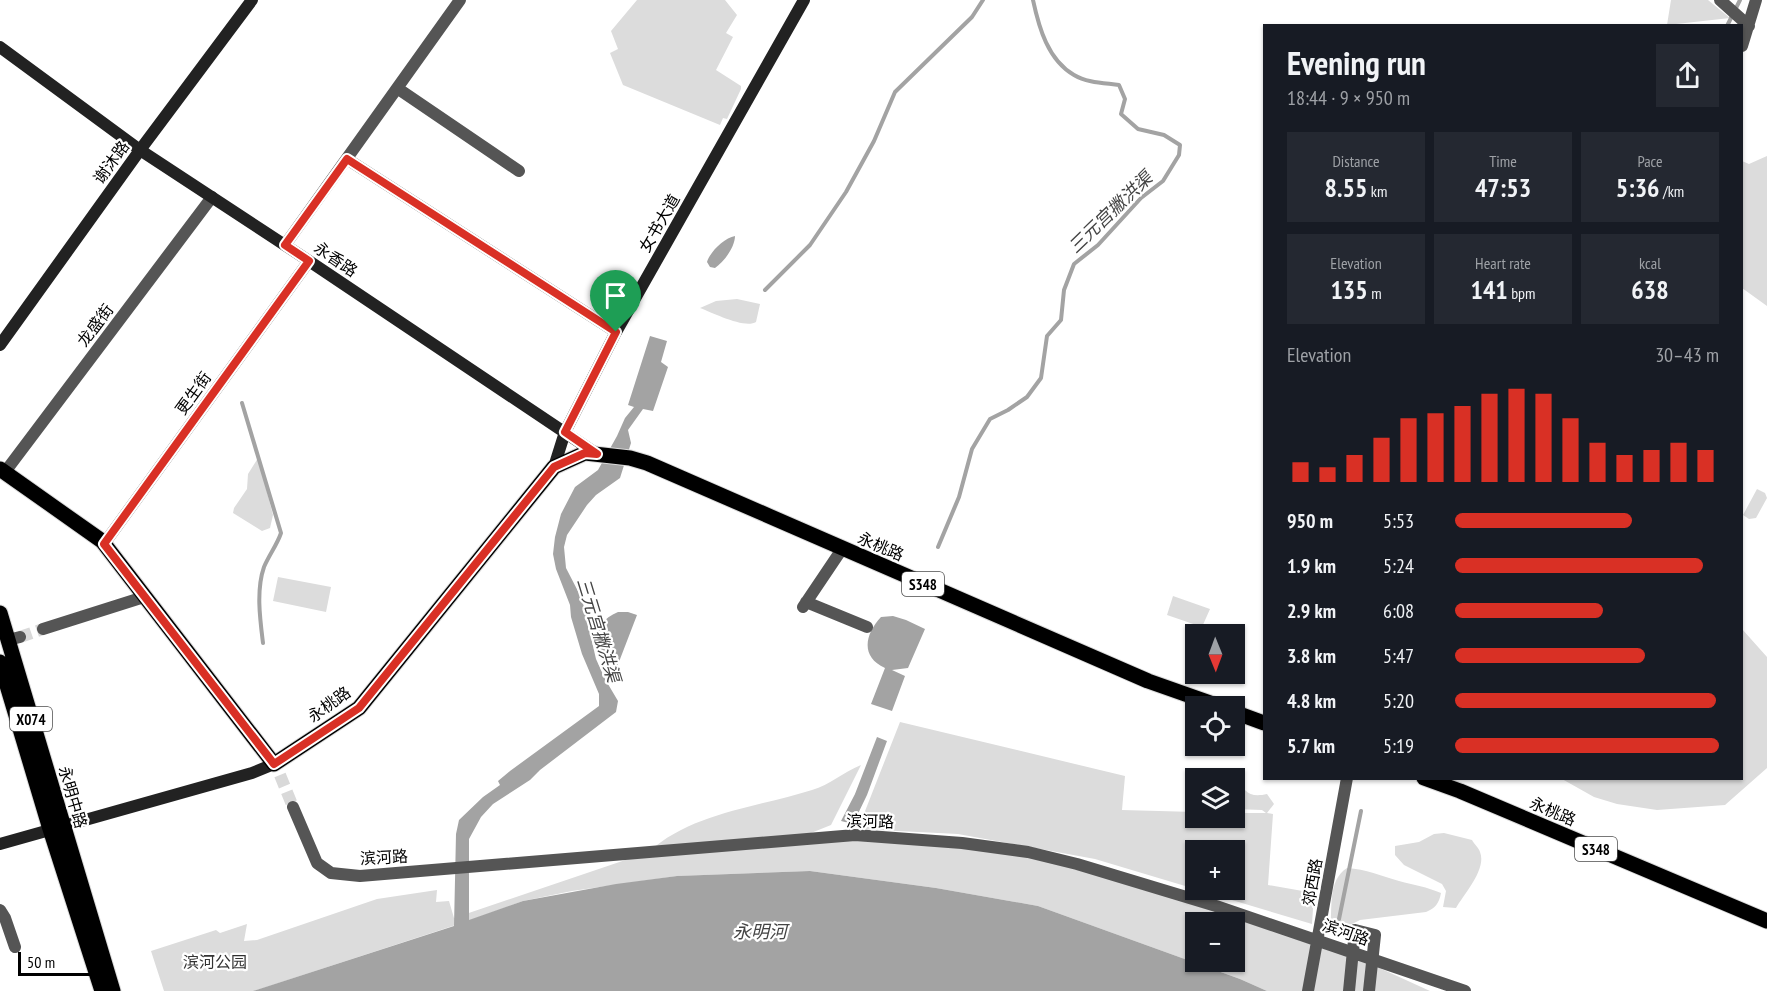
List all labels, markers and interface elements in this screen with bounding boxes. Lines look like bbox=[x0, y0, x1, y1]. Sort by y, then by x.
text: Evening run bbox=[1287, 41, 1426, 84]
button: share bbox=[1656, 44, 1719, 107]
text: 18:44 · 9 × 950 m bbox=[1287, 85, 1410, 111]
street label: 谢沐路 bbox=[89, 137, 133, 187]
text: Distance bbox=[1332, 151, 1380, 171]
text: Time bbox=[1489, 151, 1517, 171]
text: Pace bbox=[1637, 151, 1663, 171]
water label: 三元宫撇洪渠 bbox=[1063, 164, 1159, 258]
text: 8.55 bbox=[1325, 171, 1367, 204]
text: 47:53 bbox=[1475, 171, 1531, 204]
text: 5:36 bbox=[1616, 171, 1660, 204]
text: km bbox=[1367, 181, 1387, 201]
text: /km bbox=[1660, 181, 1684, 201]
street label: 女书大道 bbox=[634, 190, 684, 256]
street label: 永香路 bbox=[311, 237, 361, 281]
text: Elevation bbox=[1330, 253, 1382, 273]
text: Heart rate bbox=[1475, 253, 1531, 273]
text: kcal bbox=[1639, 253, 1661, 273]
pin bbox=[590, 270, 641, 332]
text: 135 bbox=[1330, 273, 1368, 306]
text: 141 bbox=[1470, 273, 1508, 306]
text: 638 bbox=[1631, 273, 1669, 306]
icon: arrive bbox=[599, 279, 632, 312]
text: m bbox=[1368, 283, 1382, 303]
text: bpm bbox=[1508, 283, 1536, 303]
street label: 龙盛街 bbox=[73, 300, 117, 350]
text: Elevation bbox=[1287, 342, 1351, 368]
text: 30–43 m bbox=[1655, 342, 1719, 368]
street label: 更生街 bbox=[171, 368, 215, 418]
text: 950 m bbox=[1287, 508, 1333, 534]
text: 5:53 bbox=[1383, 508, 1414, 534]
street label: 永桃路 bbox=[855, 527, 907, 565]
text: 1.9 km bbox=[1287, 553, 1336, 579]
text: 5:24 bbox=[1383, 553, 1414, 579]
road number: S348 bbox=[902, 572, 944, 596]
water label: 三元宫撇洪渠 bbox=[572, 575, 627, 688]
text: 2.9 km bbox=[1287, 598, 1336, 624]
text: 6:08 bbox=[1383, 598, 1414, 624]
north arrow bbox=[1185, 624, 1245, 684]
map controls bbox=[1185, 624, 1245, 972]
text: 3.8 km bbox=[1287, 643, 1336, 669]
text: 5:47 bbox=[1383, 643, 1414, 669]
street label: 永桃路 bbox=[304, 682, 354, 726]
text: 4.8 km bbox=[1287, 688, 1336, 714]
text: 5:20 bbox=[1383, 688, 1414, 714]
button: locate bbox=[1185, 696, 1245, 756]
road number: X074 bbox=[10, 707, 52, 731]
text: 5.7 km bbox=[1287, 733, 1335, 759]
text: 5:19 bbox=[1383, 733, 1414, 759]
street label: 永明中路 bbox=[55, 763, 91, 831]
button: layers bbox=[1185, 768, 1245, 828]
street label: 永桃路 bbox=[1527, 792, 1579, 830]
street label: 滨河路 bbox=[846, 811, 894, 831]
road number: S348 bbox=[1575, 837, 1617, 861]
button: + bbox=[1185, 840, 1245, 900]
street label: 滨河路 bbox=[360, 846, 408, 868]
street label: 郊西路 bbox=[1298, 857, 1326, 907]
button: − bbox=[1185, 912, 1245, 972]
street label: 滨河路 bbox=[1320, 915, 1372, 949]
water label: 永明河 bbox=[733, 920, 790, 943]
scale bar bbox=[18, 949, 106, 976]
text: 50 m bbox=[27, 952, 55, 972]
park label: 滨河公园 bbox=[183, 952, 247, 972]

